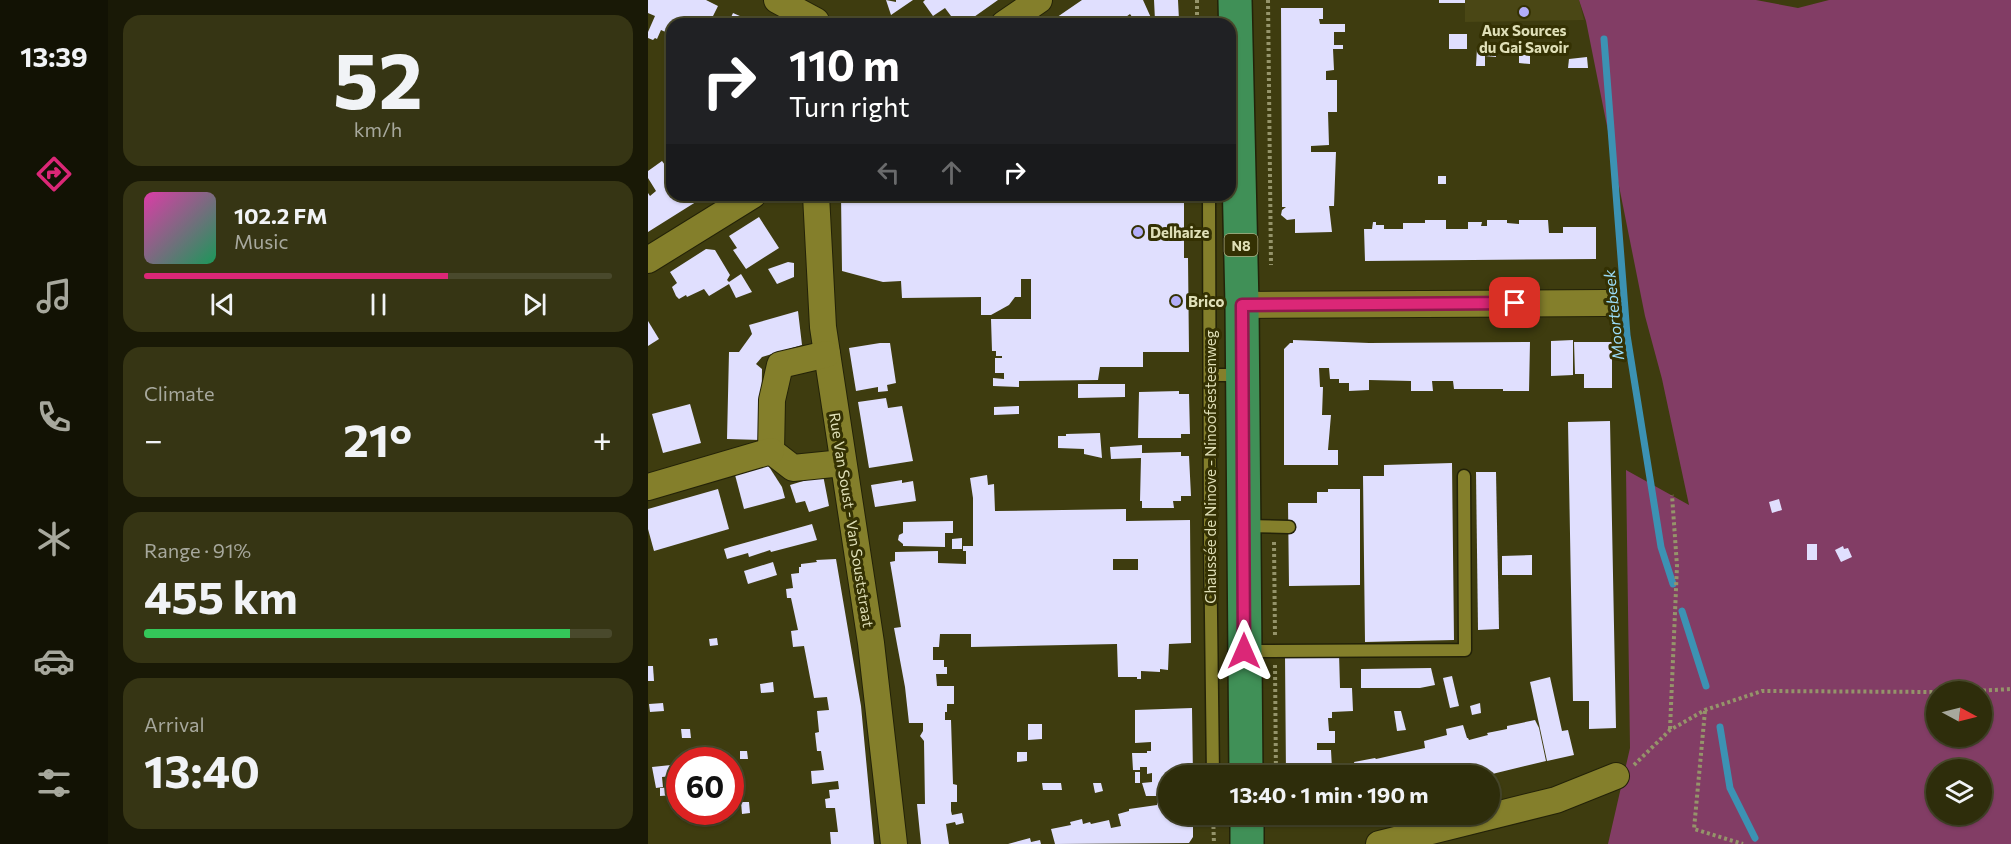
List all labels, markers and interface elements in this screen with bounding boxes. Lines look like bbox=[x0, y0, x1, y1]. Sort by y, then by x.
marker: Aux Sources du Gai Savoir bbox=[1517, 5, 1531, 19]
place label: Aux Sources du Gai Savoir bbox=[1479, 21, 1569, 56]
text: 52 bbox=[333, 30, 423, 125]
text: 110 m bbox=[789, 38, 900, 90]
text: 13:39 bbox=[20, 40, 88, 73]
icon: right bbox=[690, 42, 768, 120]
text: Turn right bbox=[789, 90, 909, 123]
text: km/h bbox=[354, 117, 402, 141]
icon: directions bbox=[33, 153, 75, 195]
icon: left bbox=[872, 156, 905, 189]
icon: ahead bbox=[935, 156, 968, 189]
icon: right bbox=[998, 156, 1031, 189]
text: 102.2 FM bbox=[234, 202, 327, 229]
place label: Delhaize bbox=[1150, 223, 1209, 241]
marker: Delhaize bbox=[1131, 225, 1145, 239]
text: Music bbox=[234, 229, 288, 253]
road number: N8 bbox=[1224, 234, 1258, 256]
water label: Moortebeek bbox=[1599, 269, 1627, 361]
icon: music bbox=[33, 275, 75, 317]
pin bbox=[1489, 277, 1540, 328]
icon: arrive bbox=[1498, 286, 1531, 319]
icon: previous bbox=[206, 288, 239, 321]
icon: pause bbox=[362, 288, 395, 321]
icon: next bbox=[518, 288, 551, 321]
place label: Brico bbox=[1188, 292, 1225, 310]
marker: Brico bbox=[1169, 294, 1183, 308]
street label: Chaussée de Ninove - Ninoofsesteenweg bbox=[1201, 330, 1219, 604]
text: Climate bbox=[144, 381, 214, 405]
icon: phone bbox=[33, 396, 75, 438]
text: 21° bbox=[343, 411, 412, 466]
street label: Rue Van Soust - Van Souststraat bbox=[826, 411, 878, 629]
text: − bbox=[144, 418, 163, 459]
text: + bbox=[593, 418, 612, 459]
icon: climate bbox=[33, 518, 75, 560]
text: Range · 91% bbox=[144, 538, 251, 562]
text: 455 km bbox=[144, 568, 298, 623]
position arrow bbox=[1212, 619, 1276, 683]
icon: car bbox=[33, 640, 75, 682]
north arrow bbox=[1926, 681, 1992, 747]
map controls bbox=[1926, 681, 1992, 825]
text: Arrival bbox=[144, 712, 205, 736]
text: 13:40 bbox=[144, 742, 260, 797]
speed limit sign: 60 bbox=[666, 747, 744, 825]
button: layers bbox=[1926, 759, 1992, 825]
icon: filters bbox=[33, 762, 75, 804]
text: 13:40 · 1 min · 190 m bbox=[1230, 781, 1428, 808]

